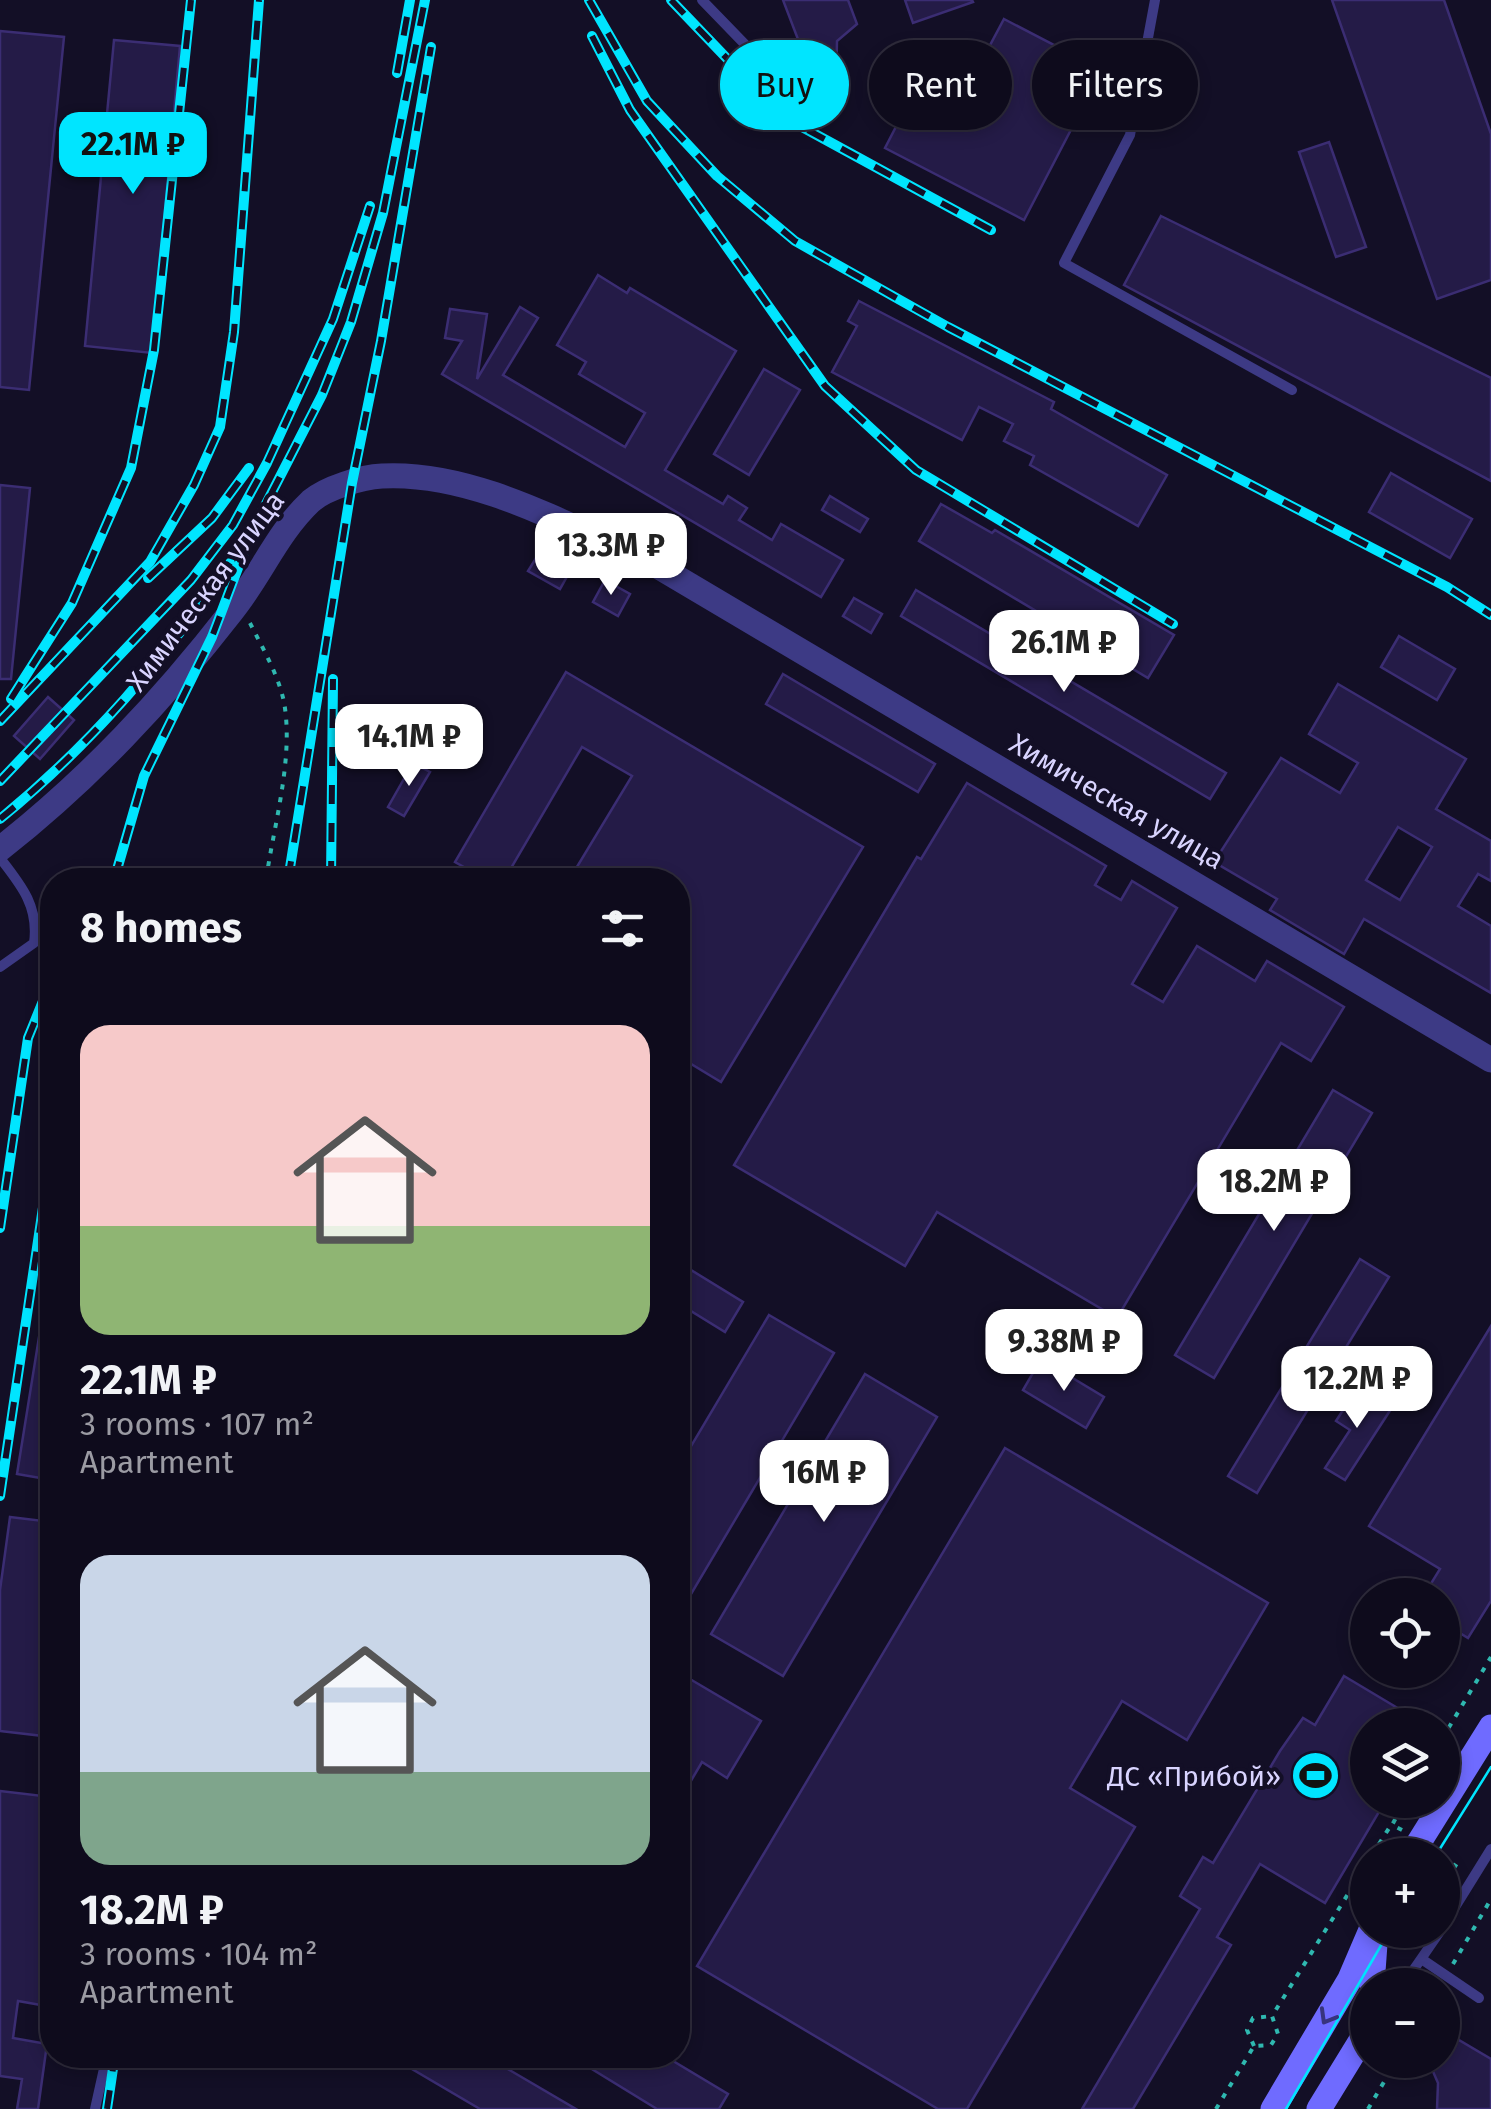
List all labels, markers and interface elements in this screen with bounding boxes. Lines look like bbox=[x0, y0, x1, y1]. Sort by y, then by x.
chip: Buy bbox=[720, 40, 849, 130]
chip: Rent bbox=[869, 40, 1012, 130]
chip: Filters bbox=[1032, 40, 1198, 130]
pin: 22.1M ₽ bbox=[41, 112, 225, 197]
text: 22.1M ₽ bbox=[81, 125, 185, 163]
street label: Химическая улица bbox=[119, 485, 291, 698]
pin: 13.3M ₽ bbox=[519, 513, 703, 598]
text: 13.3M ₽ bbox=[557, 526, 665, 564]
pin: 26.1M ₽ bbox=[972, 610, 1156, 695]
text: 26.1M ₽ bbox=[1011, 623, 1117, 661]
pin: 14.1M ₽ bbox=[317, 704, 501, 789]
text: 14.1M ₽ bbox=[357, 717, 461, 755]
street label: Химическая улица bbox=[1004, 727, 1230, 876]
icon: filters bbox=[595, 901, 650, 956]
text: 8 homes bbox=[80, 903, 242, 953]
icon: home bbox=[275, 1090, 455, 1270]
pin: 18.2M ₽ bbox=[1182, 1149, 1366, 1234]
text: 18.2M ₽ bbox=[1219, 1162, 1329, 1200]
pin: 9.38M ₽ bbox=[972, 1309, 1156, 1394]
text: 9.38M ₽ bbox=[1007, 1322, 1121, 1360]
pin: 12.2M ₽ bbox=[1265, 1346, 1449, 1431]
text: 22.1M ₽ bbox=[80, 1355, 217, 1405]
text: 12.2M ₽ bbox=[1303, 1359, 1411, 1397]
text: 3 rooms · 107 m² bbox=[80, 1405, 314, 1443]
pin: 16M ₽ bbox=[754, 1440, 894, 1525]
text: Apartment bbox=[80, 1443, 234, 1481]
text: 16M ₽ bbox=[782, 1453, 866, 1491]
map controls bbox=[1350, 1578, 1460, 2078]
button: locate bbox=[1350, 1578, 1460, 1688]
icon: home bbox=[275, 1620, 455, 1800]
button: layers bbox=[1350, 1708, 1460, 1818]
sports icon: ДC «Прибой» bbox=[1290, 1750, 1342, 1802]
place label: ДC «Прибой» bbox=[1106, 1760, 1281, 1793]
button: + bbox=[1350, 1838, 1460, 1948]
text: 18.2M ₽ bbox=[80, 1885, 224, 1935]
text: 3 rooms · 104 m² bbox=[80, 1935, 318, 1973]
button: − bbox=[1350, 1968, 1460, 2078]
text: Apartment bbox=[80, 1973, 234, 2011]
one-way arrow bbox=[1320, 2006, 1339, 2024]

